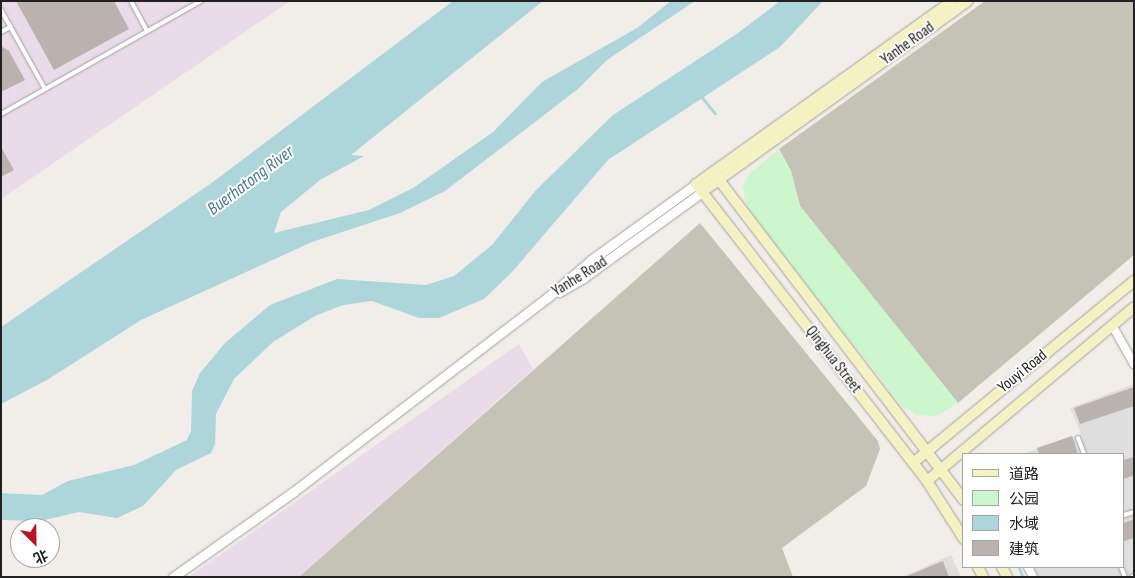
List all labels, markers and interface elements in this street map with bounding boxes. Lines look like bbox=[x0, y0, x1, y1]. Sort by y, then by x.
street label: Yanhe Road bbox=[877, 18, 939, 70]
water label: Buerhatong River bbox=[204, 142, 298, 220]
street label: Yanhe Road bbox=[549, 253, 611, 301]
street label: Qinghua Street bbox=[801, 323, 865, 397]
street label: Youyi Road bbox=[995, 346, 1051, 398]
legend bbox=[962, 453, 1125, 568]
text: 道路 bbox=[1009, 465, 1039, 484]
text: 公园 bbox=[1009, 490, 1039, 509]
text: 水域 bbox=[1009, 515, 1039, 534]
north arrow bbox=[10, 518, 60, 568]
text: 建筑 bbox=[1009, 540, 1039, 559]
text: 北 bbox=[31, 546, 50, 567]

